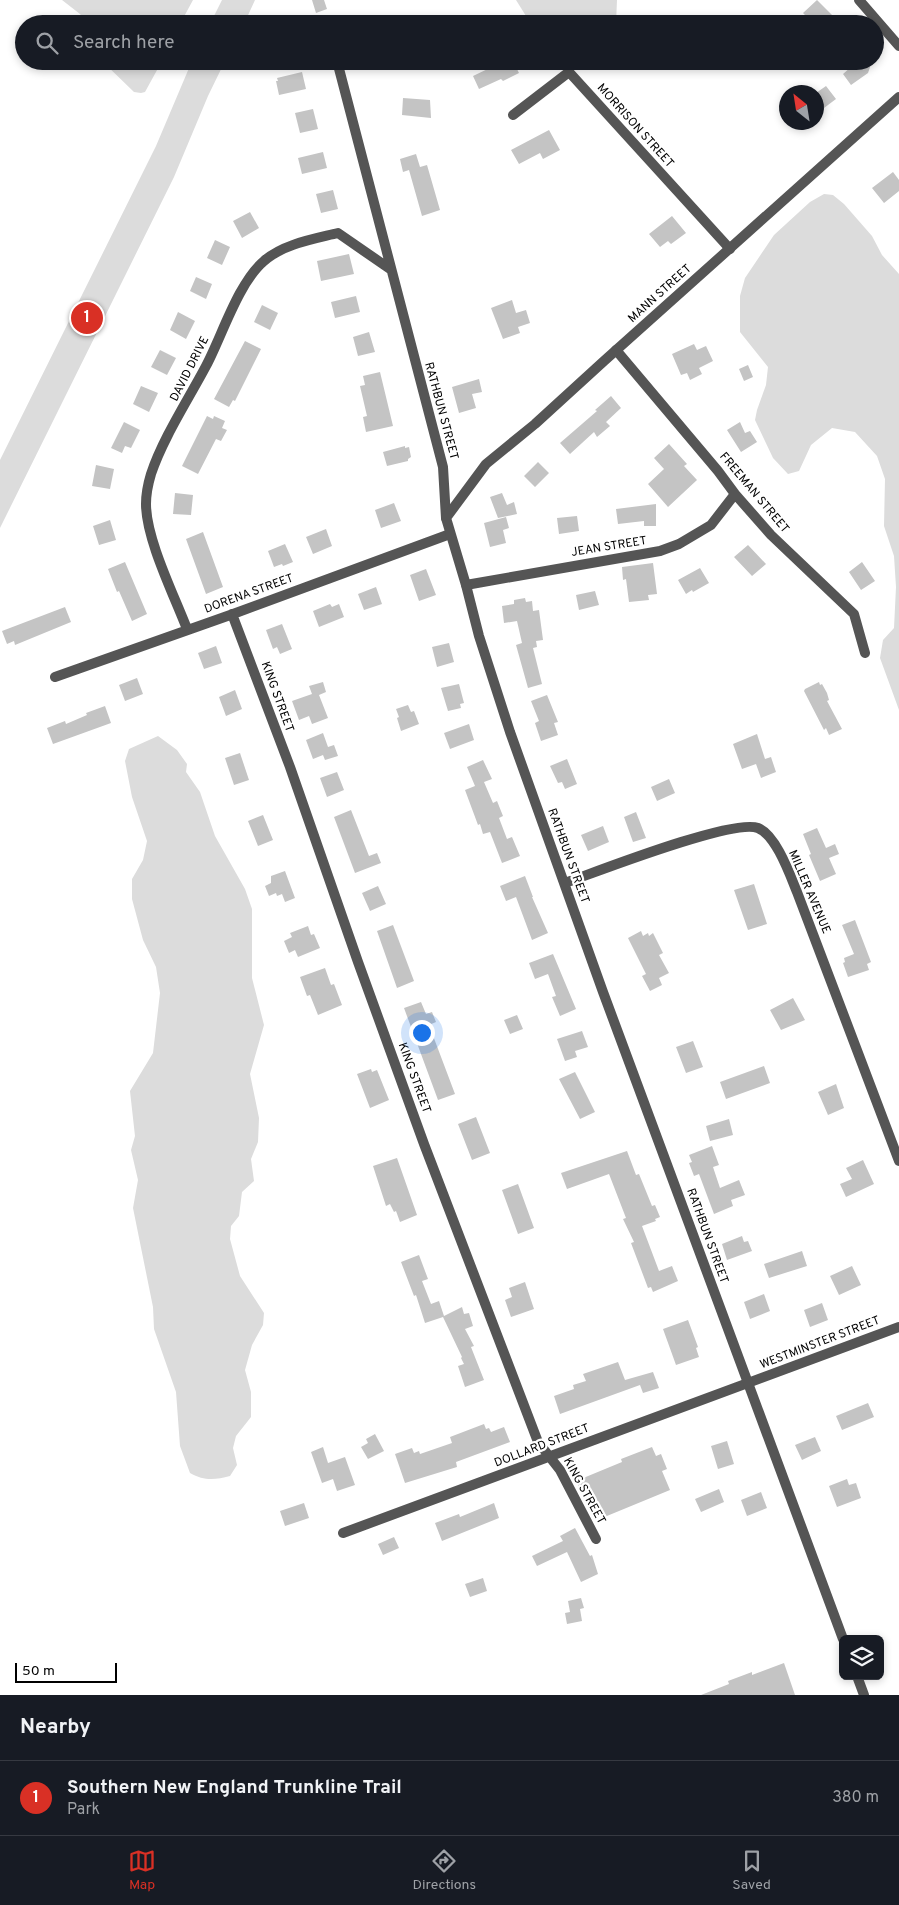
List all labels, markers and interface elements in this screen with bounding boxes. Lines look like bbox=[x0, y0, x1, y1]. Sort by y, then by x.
search box bbox=[15, 15, 884, 70]
icon: search bbox=[33, 29, 61, 57]
text: Search here bbox=[73, 31, 175, 55]
street label: MORRISON STREET bbox=[593, 80, 677, 172]
north arrow bbox=[779, 85, 824, 130]
street label: MANN STREET bbox=[625, 261, 695, 327]
pin: 1 bbox=[71, 299, 103, 337]
street label: DAVID DRIVE bbox=[167, 334, 213, 404]
street label: RATHBUN STREET bbox=[420, 360, 462, 462]
street label: FREEMAN STREET bbox=[715, 449, 793, 537]
street label: JEAN STREET bbox=[570, 533, 648, 561]
street label: DORENA STREET bbox=[202, 570, 296, 618]
street label: KING STREET bbox=[257, 659, 297, 735]
street label: RATHBUN STREET bbox=[543, 806, 593, 906]
street label: MILLER AVENUE bbox=[784, 848, 834, 936]
your location bbox=[409, 1020, 435, 1046]
street label: KING STREET bbox=[394, 1040, 434, 1116]
street label: RATHBUN STREET bbox=[682, 1186, 732, 1286]
street label: WESTMINSTER STREET bbox=[758, 1313, 882, 1373]
street label: DOLLARD STREET bbox=[492, 1421, 592, 1471]
street label: KING STREET bbox=[559, 1455, 609, 1527]
map controls bbox=[839, 1635, 884, 1680]
button: layers bbox=[839, 1635, 884, 1680]
scale bar bbox=[15, 1660, 118, 1683]
text: 50 m bbox=[22, 1663, 55, 1680]
text: Nearby bbox=[20, 1714, 91, 1741]
text: Southern New England Trunkline Trail bbox=[67, 1776, 402, 1800]
text: 1 bbox=[33, 1788, 39, 1808]
text: 380 m bbox=[832, 1788, 879, 1808]
text: Park bbox=[67, 1800, 100, 1820]
tab: Map bbox=[128, 1847, 156, 1894]
tab: Directions bbox=[412, 1847, 476, 1894]
tab: Saved bbox=[732, 1847, 771, 1894]

